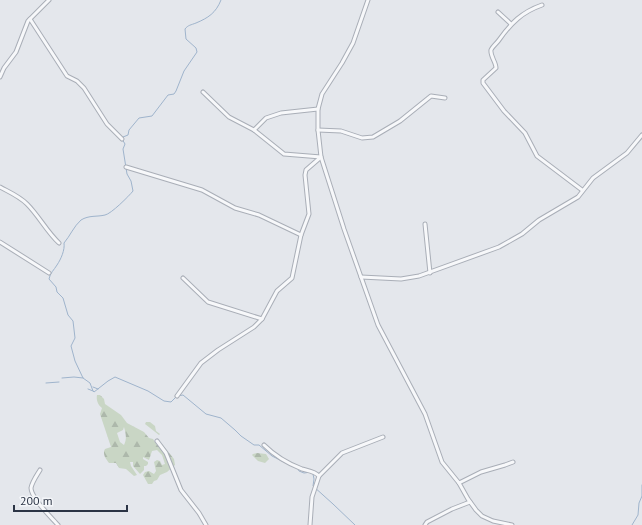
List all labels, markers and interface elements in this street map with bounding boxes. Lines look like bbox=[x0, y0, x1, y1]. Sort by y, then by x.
scale bar bbox=[14, 487, 127, 513]
text: 200 m bbox=[20, 493, 53, 508]

